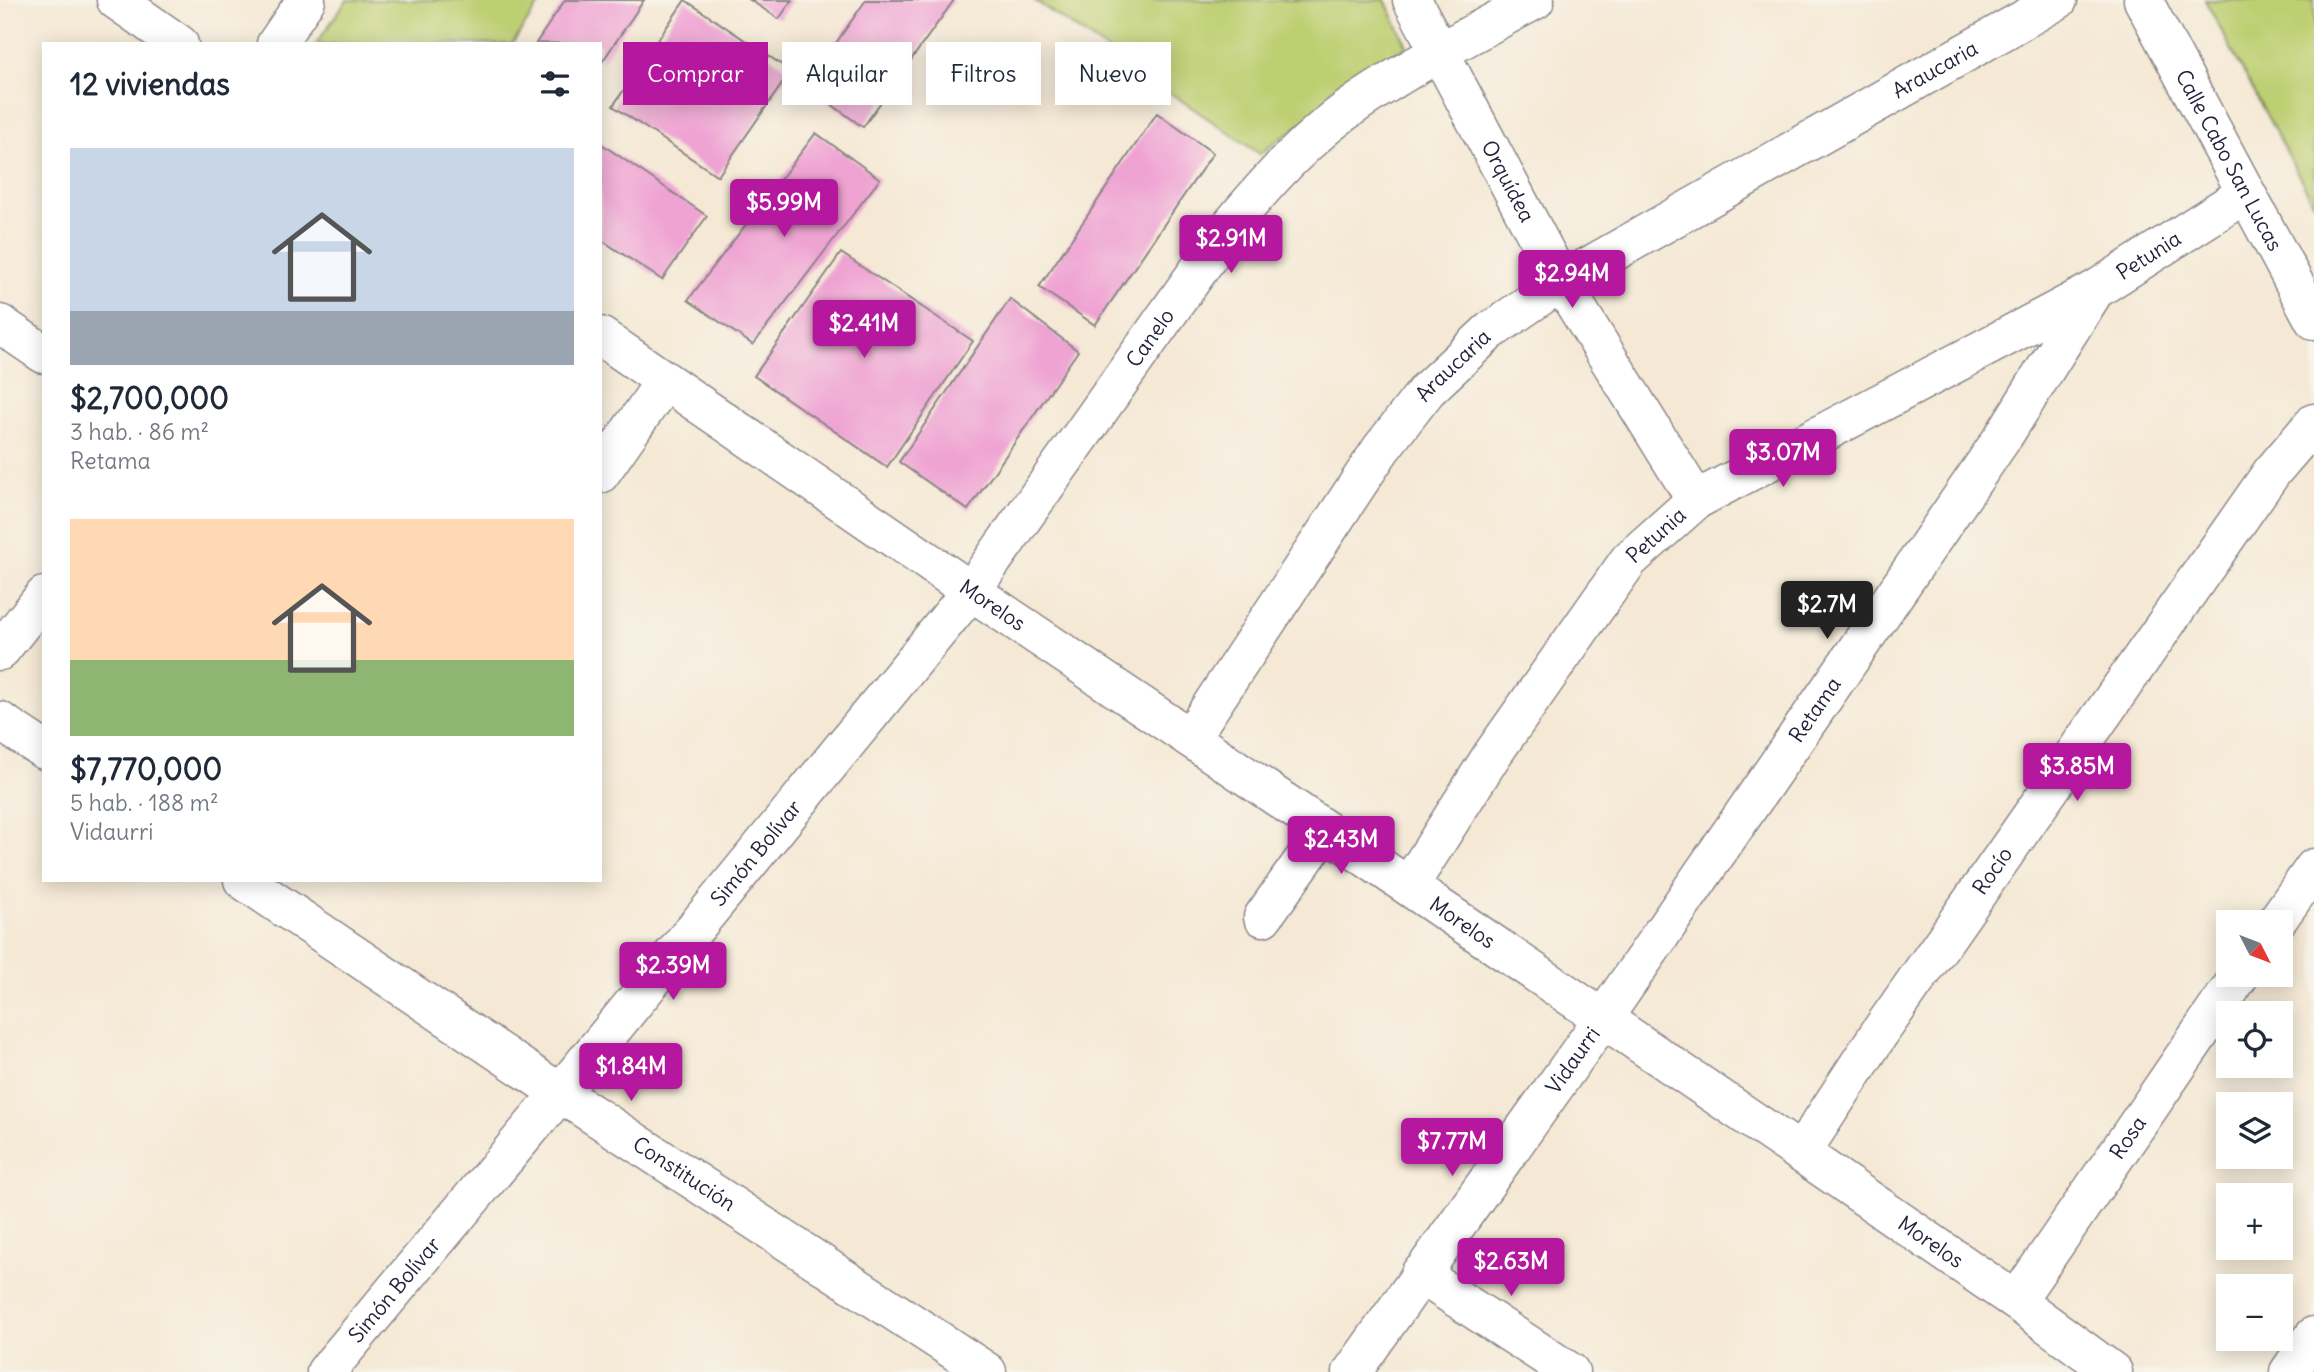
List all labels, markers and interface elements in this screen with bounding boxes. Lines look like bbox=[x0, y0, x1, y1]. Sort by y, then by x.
street label: Araucaria bbox=[1887, 34, 1982, 104]
chip: Comprar bbox=[623, 42, 768, 105]
chip: Alquilar bbox=[782, 42, 912, 105]
chip: Filtros bbox=[926, 42, 1041, 105]
chip: Nuevo bbox=[1055, 42, 1171, 105]
text: 12 viviendas bbox=[70, 65, 230, 103]
icon: filters bbox=[536, 65, 574, 103]
street label: Calle Cabo San Lucas bbox=[2170, 65, 2289, 256]
street label: Orquídea bbox=[1476, 135, 1541, 227]
pin: $5.99M bbox=[727, 180, 841, 239]
text: $5.99M bbox=[746, 187, 822, 216]
icon: home bbox=[259, 194, 385, 320]
pin: $2.91M bbox=[1174, 216, 1288, 275]
text: $2.91M bbox=[1195, 223, 1267, 252]
street label: Petunia bbox=[2111, 225, 2186, 286]
pin: $2.94M bbox=[1515, 250, 1629, 310]
text: $2.94M bbox=[1534, 258, 1610, 287]
pin: $2.41M bbox=[807, 300, 921, 360]
street label: Canelo bbox=[1120, 303, 1180, 372]
text: $2.41M bbox=[829, 308, 899, 337]
street label: Araucaria bbox=[1409, 323, 1496, 407]
text: $2,700,000 bbox=[70, 379, 229, 417]
text: 3 hab. · 86 m² bbox=[70, 417, 209, 446]
pin: $3.07M bbox=[1726, 430, 1840, 489]
text: $3.07M bbox=[1745, 437, 1821, 466]
text: Retama bbox=[70, 446, 151, 475]
street label: Petunia bbox=[1620, 501, 1692, 569]
icon: home bbox=[259, 565, 385, 691]
street label: Morelos bbox=[954, 573, 1031, 637]
pin: $2.7M bbox=[1778, 582, 1876, 641]
text: $2.7M bbox=[1797, 589, 1857, 618]
street label: Retama bbox=[1783, 672, 1847, 748]
pin: $3.85M bbox=[2020, 744, 2134, 803]
text: $7,770,000 bbox=[70, 750, 222, 788]
text: $3.85M bbox=[2039, 751, 2115, 780]
text: 5 hab. · 188 m² bbox=[70, 788, 219, 817]
street label: Simón Bolívar bbox=[704, 794, 808, 912]
pin: $2.43M bbox=[1284, 816, 1398, 876]
text: Vidaurri bbox=[70, 817, 153, 846]
text: $2.43M bbox=[1304, 824, 1378, 853]
street label: Rocío bbox=[1966, 842, 2018, 900]
street label: Morelos bbox=[1424, 890, 1501, 954]
north arrow bbox=[2216, 910, 2292, 987]
map controls bbox=[2216, 910, 2293, 1351]
pin: $2.39M bbox=[616, 942, 730, 1002]
text: $2.39M bbox=[635, 950, 711, 979]
button: locate bbox=[2216, 1001, 2293, 1078]
street label: Vidaurri bbox=[1540, 1021, 1606, 1099]
pin: $1.84M bbox=[574, 1044, 688, 1103]
text: $1.84M bbox=[595, 1051, 667, 1080]
button: layers bbox=[2216, 1092, 2293, 1169]
street label: Rosa bbox=[2103, 1111, 2152, 1164]
pin: $7.77M bbox=[1395, 1118, 1509, 1178]
text: $7.77M bbox=[1417, 1126, 1487, 1155]
street label: Constitución bbox=[628, 1130, 741, 1217]
button: + bbox=[2216, 1183, 2293, 1260]
street label: Morelos bbox=[1893, 1210, 1969, 1274]
street label: Simón Bolívar bbox=[342, 1231, 447, 1348]
pin: $2.63M bbox=[1454, 1238, 1568, 1298]
text: $2.63M bbox=[1473, 1246, 1549, 1275]
button: − bbox=[2216, 1274, 2293, 1351]

